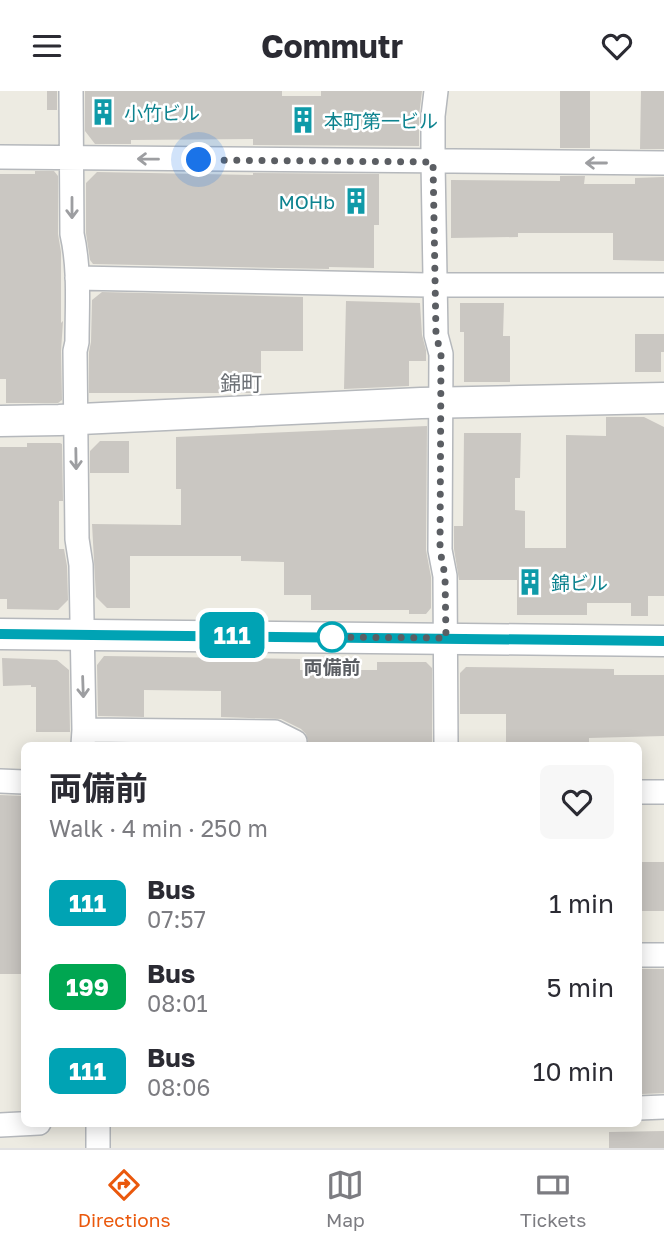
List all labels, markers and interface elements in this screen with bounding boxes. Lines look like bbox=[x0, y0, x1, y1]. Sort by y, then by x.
icon: menu bbox=[28, 27, 66, 65]
text: Commutr bbox=[261, 27, 403, 65]
icon: heart bbox=[598, 27, 636, 65]
building icon: 小竹ビル bbox=[88, 97, 118, 127]
place label: 小竹ビル bbox=[124, 101, 200, 124]
building icon: 本町第一ビル bbox=[288, 105, 318, 135]
place label: 本町第一ビル bbox=[324, 109, 438, 132]
your location bbox=[181, 142, 216, 177]
one-way arrow bbox=[137, 152, 160, 166]
one-way arrow bbox=[585, 156, 608, 170]
building icon: MOHb bbox=[341, 186, 371, 216]
place label: MOHb bbox=[278, 190, 335, 213]
one-way arrow bbox=[65, 196, 79, 219]
district label: 錦町 bbox=[220, 370, 262, 396]
one-way arrow bbox=[69, 448, 83, 471]
building icon: 錦ビル bbox=[515, 567, 545, 597]
place label: 錦ビル bbox=[551, 571, 608, 594]
line badge: 111 bbox=[192, 612, 272, 658]
text: 111 bbox=[213, 620, 251, 649]
marker: 両備前 bbox=[317, 622, 347, 652]
place label: 両備前 bbox=[303, 655, 361, 678]
one-way arrow bbox=[76, 675, 90, 698]
button: heart bbox=[540, 765, 614, 839]
text: 両備前 bbox=[49, 768, 148, 807]
text: Walk · 4 min · 250 m bbox=[49, 814, 268, 842]
text: Bus bbox=[147, 874, 195, 905]
text: 111 bbox=[69, 888, 106, 917]
text: 1 min bbox=[549, 888, 614, 919]
text: 07:57 bbox=[147, 905, 206, 933]
text: Bus bbox=[147, 958, 195, 989]
text: 199 bbox=[66, 972, 109, 1001]
text: 5 min bbox=[546, 972, 614, 1003]
text: 08:01 bbox=[147, 989, 208, 1017]
text: Bus bbox=[147, 1042, 195, 1073]
text: 111 bbox=[69, 1056, 106, 1085]
text: 10 min bbox=[533, 1056, 614, 1087]
text: 08:06 bbox=[147, 1073, 210, 1101]
tab: Directions bbox=[78, 1166, 171, 1231]
tab: Map bbox=[326, 1166, 365, 1231]
tab: Tickets bbox=[520, 1166, 586, 1231]

